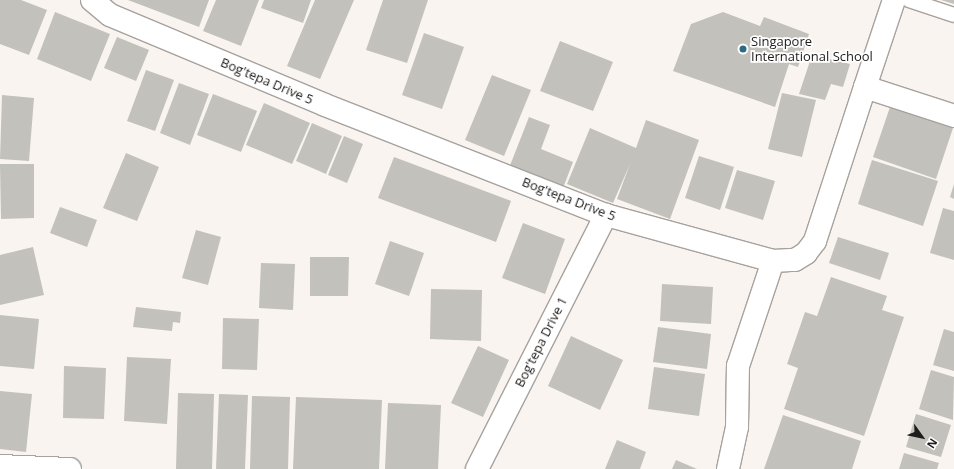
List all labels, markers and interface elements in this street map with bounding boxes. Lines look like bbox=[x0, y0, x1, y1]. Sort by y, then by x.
place label: Singapore International School bbox=[751, 34, 873, 65]
marker: Singapore International School bbox=[738, 44, 748, 54]
street label: Bog'tepa Drive 5 bbox=[218, 54, 316, 108]
street label: Bog'tepa Drive 5 bbox=[520, 174, 618, 224]
street label: Bog'tepa Drive 1 bbox=[512, 294, 570, 390]
north arrow bbox=[902, 417, 942, 457]
text: N bbox=[924, 436, 941, 452]

